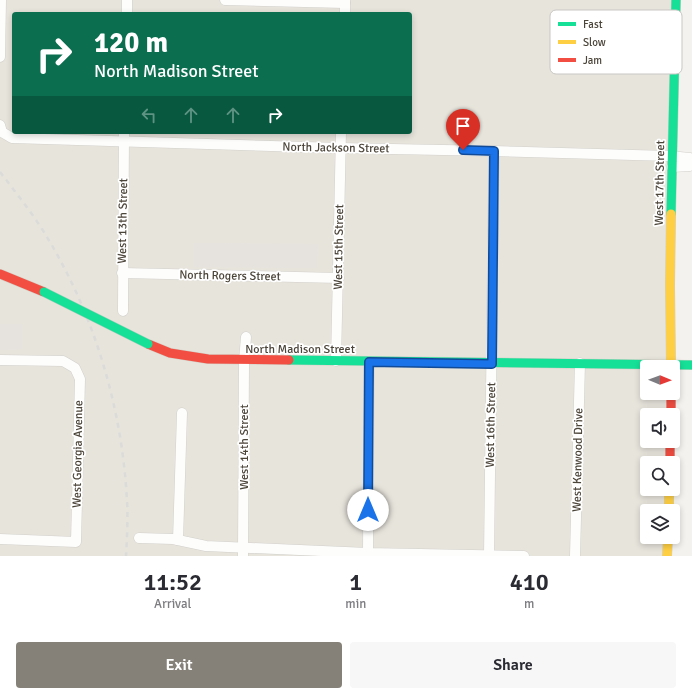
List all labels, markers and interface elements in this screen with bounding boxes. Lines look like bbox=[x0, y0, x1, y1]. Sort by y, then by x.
legend bbox=[550, 10, 682, 74]
text: Fast bbox=[583, 18, 603, 31]
text: 120 m bbox=[94, 26, 168, 60]
icon: right bbox=[28, 28, 80, 80]
text: Slow bbox=[583, 36, 606, 49]
text: Jam bbox=[583, 54, 602, 67]
text: North Madison Street bbox=[94, 60, 259, 82]
icon: left bbox=[138, 104, 160, 126]
icon: ahead bbox=[180, 104, 202, 126]
icon: ahead bbox=[222, 104, 244, 126]
icon: right bbox=[264, 104, 286, 126]
pin bbox=[446, 109, 480, 150]
icon: arrive bbox=[452, 115, 474, 137]
street label: North Jackson Street bbox=[282, 140, 390, 156]
street label: West 17th Street bbox=[652, 140, 668, 226]
street label: West 13th Street bbox=[115, 178, 131, 264]
street label: West 15th Street bbox=[331, 204, 347, 290]
street label: North Rogers Street bbox=[179, 268, 281, 284]
street label: North Madison Street bbox=[245, 342, 355, 357]
north arrow bbox=[640, 360, 680, 400]
map controls bbox=[640, 360, 680, 544]
street label: West 16th Street bbox=[483, 382, 499, 468]
street label: West Georgia Avenue bbox=[70, 400, 86, 508]
street label: West 14th Street bbox=[237, 404, 252, 490]
street label: West Kenwood Drive bbox=[570, 408, 586, 512]
button: sound bbox=[640, 408, 680, 448]
button: search bbox=[640, 456, 680, 496]
position arrow bbox=[347, 489, 389, 531]
button: layers bbox=[640, 504, 680, 544]
text: 11:52 bbox=[143, 567, 202, 597]
text: 1 bbox=[349, 567, 362, 597]
text: 410 bbox=[510, 567, 549, 597]
text: Arrival bbox=[154, 596, 191, 612]
text: min bbox=[345, 596, 366, 612]
text: m bbox=[524, 596, 534, 612]
button: Exit bbox=[16, 642, 342, 688]
button: Share bbox=[350, 642, 676, 688]

